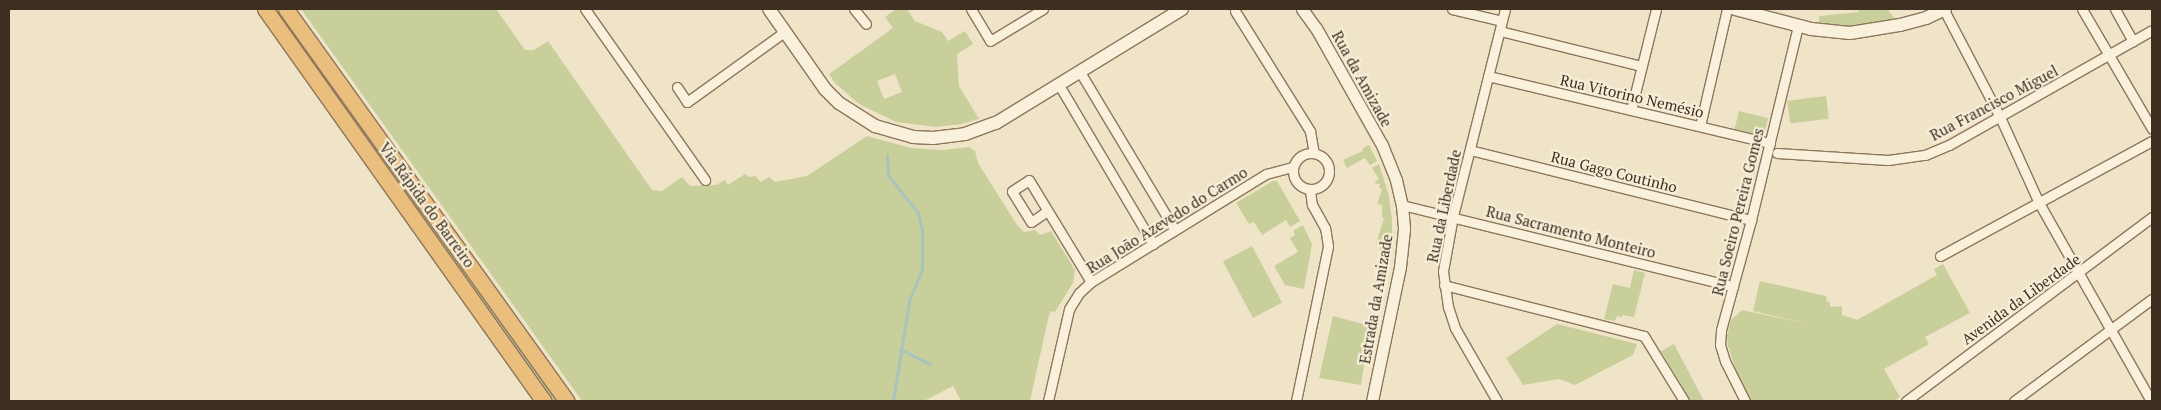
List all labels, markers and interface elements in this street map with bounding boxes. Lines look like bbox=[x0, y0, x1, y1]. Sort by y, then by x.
street label: Rua da Amizade bbox=[1328, 28, 1396, 130]
street label: Rua Francisco Miguel bbox=[1927, 62, 2061, 144]
street label: Rua Vitorino Nemésio bbox=[1558, 71, 1706, 121]
street label: Rua Soeiro Pereira Gomes bbox=[1708, 126, 1768, 298]
street label: Via Rápida do Barreiro bbox=[376, 139, 478, 271]
street label: Rua da Liberdade bbox=[1423, 148, 1465, 264]
street label: Rua Gago Coutinho bbox=[1549, 148, 1679, 196]
street label: Rua João Azevedo do Carmo bbox=[1083, 163, 1251, 277]
street label: Rua Sacramento Monteiro bbox=[1484, 202, 1658, 262]
street label: Estrada da Amizade bbox=[1356, 233, 1396, 365]
street label: Avenida da Liberdade bbox=[1958, 250, 2084, 348]

